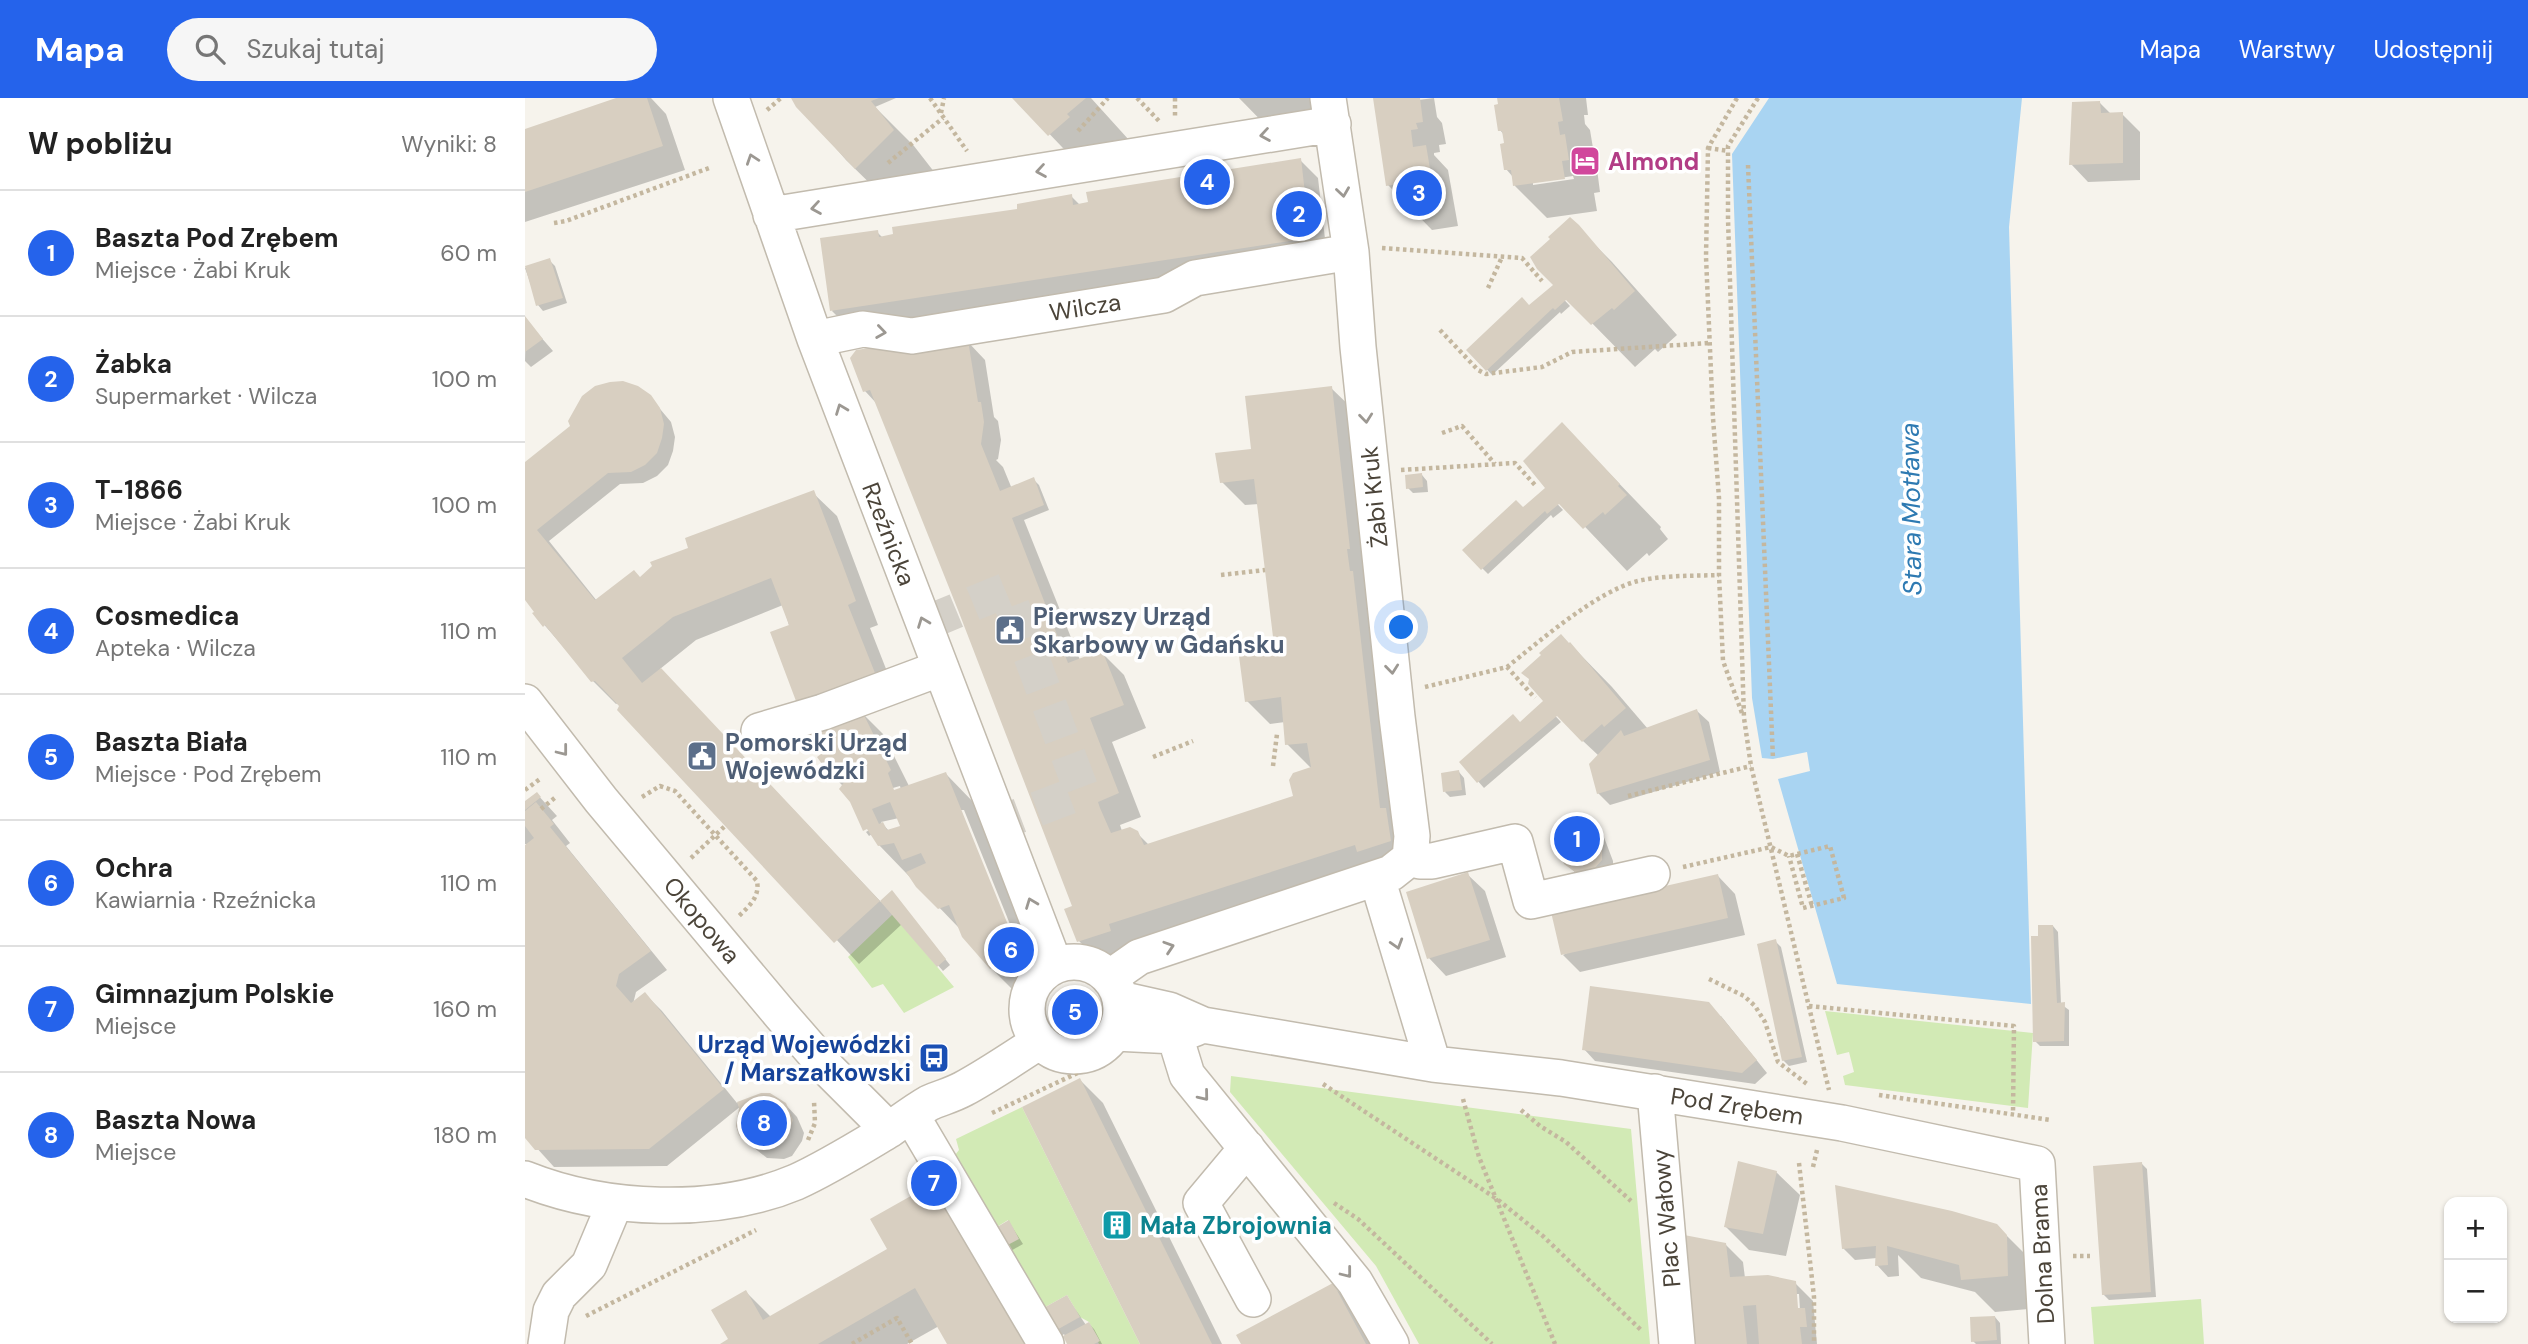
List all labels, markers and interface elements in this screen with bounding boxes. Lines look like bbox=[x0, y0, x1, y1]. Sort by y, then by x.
search box bbox=[167, 18, 657, 81]
text: Mapa bbox=[35, 28, 125, 71]
icon: search bbox=[191, 30, 229, 68]
text: Szukaj tutaj bbox=[247, 32, 385, 66]
text: Mapa bbox=[2139, 34, 2201, 65]
text: Warstwy bbox=[2239, 34, 2335, 65]
text: Udostępnij bbox=[2373, 34, 2493, 65]
text: W pobliżu bbox=[28, 124, 173, 163]
one-way arrow bbox=[1259, 127, 1271, 142]
text: Wyniki: 8 bbox=[401, 129, 497, 159]
hotel icon: Almond bbox=[1568, 144, 1602, 178]
place label: Almond bbox=[1608, 146, 1699, 177]
one-way arrow bbox=[746, 154, 760, 166]
pin: 4 bbox=[1184, 156, 1230, 208]
one-way arrow bbox=[1035, 163, 1047, 178]
pin: 3 bbox=[1396, 167, 1442, 219]
one-way arrow bbox=[1335, 186, 1350, 198]
pin: 2 bbox=[1276, 188, 1322, 240]
one-way arrow bbox=[810, 200, 822, 215]
text: Baszta Pod Zrębem bbox=[95, 221, 339, 255]
text: 1 bbox=[47, 238, 55, 268]
text: 60 m bbox=[440, 238, 497, 268]
text: Miejsce · Żabi Kruk bbox=[95, 255, 291, 285]
street label: Wilcza bbox=[1047, 286, 1123, 328]
one-way arrow bbox=[876, 324, 887, 339]
text: Żabka bbox=[95, 347, 172, 381]
text: 2 bbox=[44, 364, 58, 394]
text: 100 m bbox=[432, 364, 497, 394]
text: Supermarket · Wilcza bbox=[95, 381, 317, 411]
one-way arrow bbox=[836, 404, 850, 416]
one-way arrow bbox=[1358, 412, 1373, 424]
water label: Stara Motława bbox=[1892, 422, 1930, 596]
street label: Żabi Kruk bbox=[1353, 445, 1395, 549]
text: T-1866 bbox=[95, 473, 183, 507]
street label: Rzeźnicka bbox=[855, 478, 923, 590]
text: 3 bbox=[44, 490, 58, 520]
text: 100 m bbox=[432, 490, 497, 520]
text: Miejsce · Żabi Kruk bbox=[95, 507, 291, 537]
text: Cosmedica bbox=[95, 599, 239, 633]
place label: Pierwszy Urząd Skarbowy w Gdańsku bbox=[1033, 601, 1285, 660]
your location bbox=[1384, 610, 1418, 644]
public building icon: Pierwszy Urząd Skarbowy w Gdańsku bbox=[993, 613, 1027, 647]
text: 4 bbox=[44, 616, 58, 646]
text: 110 m bbox=[440, 616, 497, 646]
one-way arrow bbox=[917, 616, 931, 628]
text: Apteka · Wilcza bbox=[95, 633, 256, 663]
one-way arrow bbox=[1384, 664, 1399, 675]
text: Baszta Biała bbox=[95, 725, 248, 759]
place label: Pomorski Urząd Wojewódzki bbox=[725, 727, 907, 786]
public building icon: Pomorski Urząd Wojewódzki bbox=[685, 739, 719, 773]
text: 5 bbox=[44, 742, 58, 772]
text: 110 m bbox=[440, 742, 497, 772]
one-way arrow bbox=[554, 744, 567, 756]
text: Miejsce · Pod Zrębem bbox=[95, 759, 321, 789]
pin: 1 bbox=[1554, 813, 1600, 865]
text: Ochra bbox=[95, 851, 173, 885]
text: 6 bbox=[44, 868, 58, 898]
text: 110 m bbox=[440, 868, 497, 898]
street label: Okopowa bbox=[657, 870, 747, 970]
text: Kawiarnia · Rzeźnicka bbox=[95, 885, 316, 915]
one-way arrow bbox=[1025, 897, 1039, 909]
pin: 6 bbox=[988, 924, 1034, 976]
one-way arrow bbox=[1388, 937, 1403, 949]
one-way arrow bbox=[1162, 941, 1175, 955]
text: Gimnazjum Polskie bbox=[95, 977, 334, 1011]
pin: 5 bbox=[1052, 986, 1098, 1038]
text: 7 bbox=[45, 994, 57, 1024]
text: 160 m bbox=[433, 994, 497, 1024]
text: Miejsce bbox=[95, 1011, 176, 1041]
place label: Urząd Wojewódzki / Marszałkowski bbox=[697, 1029, 911, 1088]
bus stop icon: Urząd Wojewódzki / Marszałkowski bbox=[917, 1041, 951, 1075]
street label: Pod Zrębem bbox=[1668, 1080, 1806, 1132]
one-way arrow bbox=[1196, 1088, 1209, 1100]
pin: 8 bbox=[741, 1097, 787, 1149]
text: Baszta Nowa bbox=[95, 1103, 256, 1137]
text: 8 bbox=[44, 1120, 58, 1150]
text: 180 m bbox=[433, 1120, 497, 1150]
text: Miejsce bbox=[95, 1137, 176, 1167]
street label: Plac Wałowy bbox=[1645, 1147, 1687, 1289]
pin: 7 bbox=[911, 1157, 957, 1209]
street label: Dolna Brama bbox=[2023, 1183, 2061, 1325]
map controls bbox=[2444, 1197, 2507, 1323]
button: + bbox=[2444, 1197, 2507, 1260]
building icon: Mała Zbrojownia bbox=[1100, 1208, 1134, 1242]
place label: Mała Zbrojownia bbox=[1140, 1210, 1332, 1241]
button: − bbox=[2444, 1260, 2507, 1323]
one-way arrow bbox=[1339, 1265, 1352, 1278]

